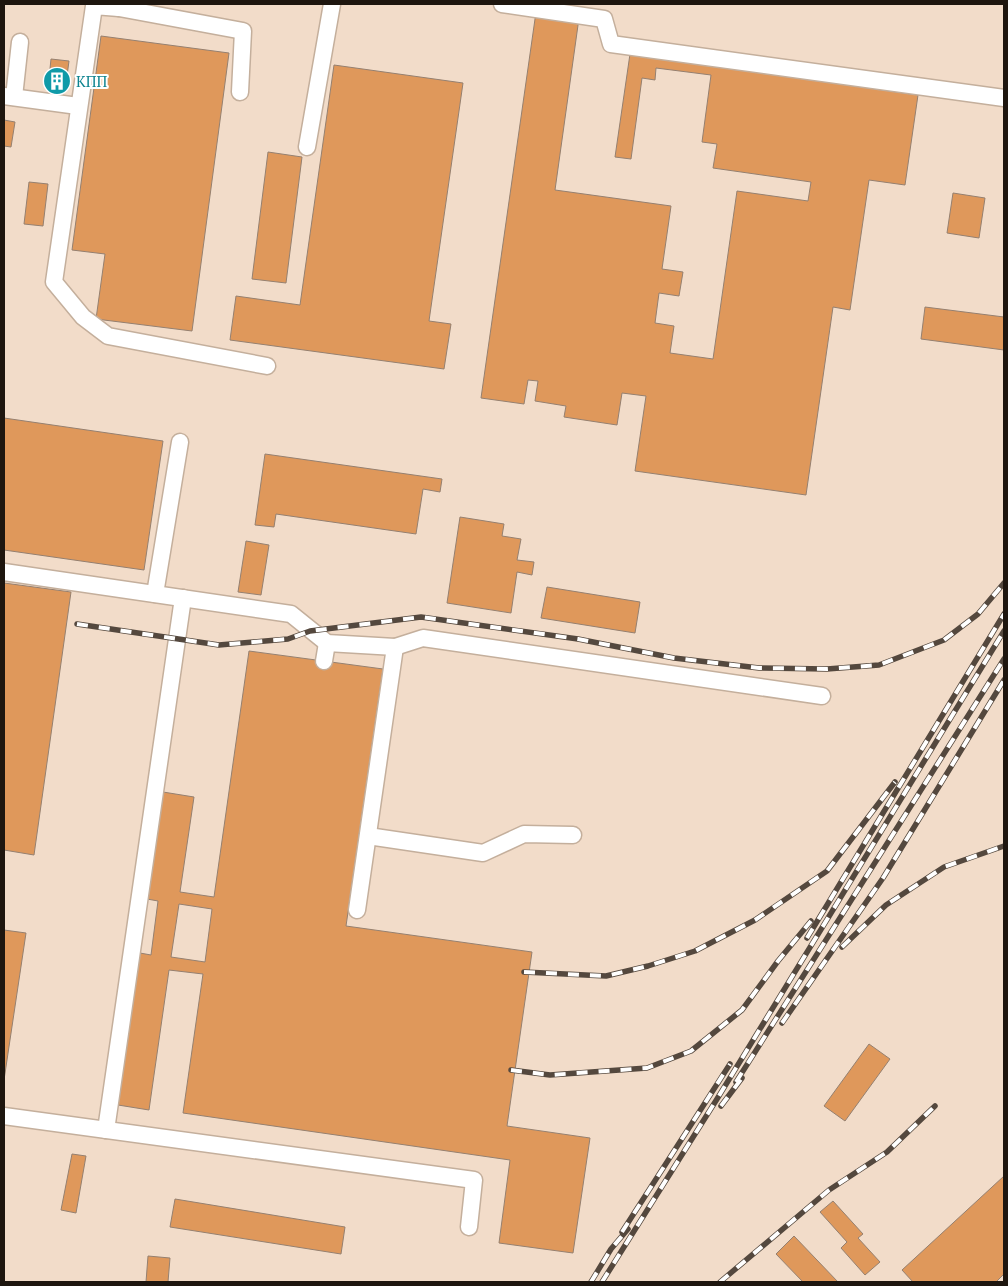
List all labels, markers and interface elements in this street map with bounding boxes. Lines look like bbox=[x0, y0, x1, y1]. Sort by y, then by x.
building icon: КПП bbox=[42, 66, 72, 96]
place label: КПП bbox=[76, 71, 107, 91]

